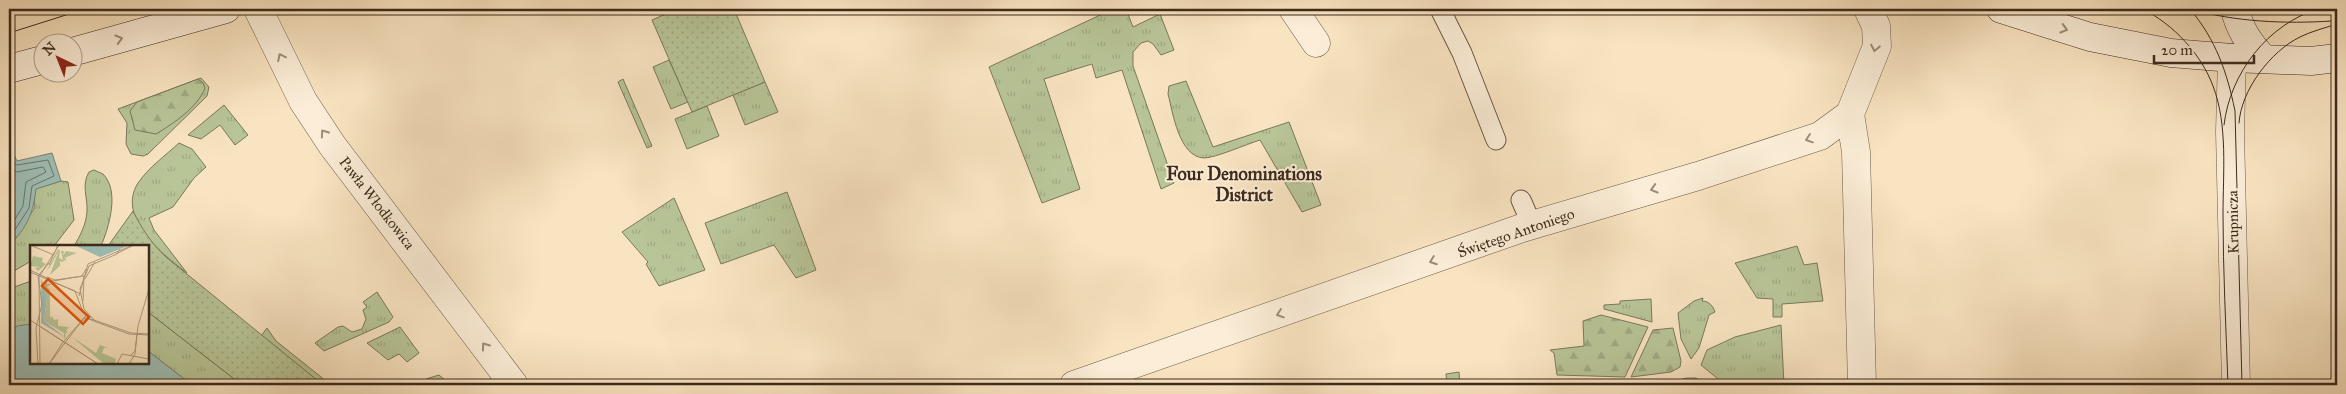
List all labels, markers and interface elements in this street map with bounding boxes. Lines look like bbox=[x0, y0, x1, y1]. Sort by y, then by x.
one-way arrow bbox=[2059, 23, 2067, 33]
north arrow bbox=[32, 32, 82, 82]
scale bar bbox=[2154, 32, 2254, 64]
one-way arrow bbox=[115, 35, 123, 45]
text: N bbox=[39, 39, 60, 59]
text: 20 m bbox=[2161, 41, 2193, 59]
one-way arrow bbox=[1870, 44, 1880, 53]
one-way arrow bbox=[278, 54, 288, 63]
one-way arrow bbox=[321, 129, 330, 138]
one-way arrow bbox=[1805, 134, 1814, 144]
street label: Pawła Włodkowica bbox=[335, 153, 419, 253]
district label: Four Denominations District bbox=[1166, 163, 1322, 206]
one-way arrow bbox=[1650, 183, 1659, 194]
street label: Krupnicza bbox=[2223, 189, 2243, 254]
street label: Świętego Antoniego bbox=[1455, 204, 1577, 261]
inset map bbox=[30, 245, 149, 364]
one-way arrow bbox=[1430, 255, 1438, 265]
one-way arrow bbox=[1276, 308, 1285, 318]
one-way arrow bbox=[483, 343, 491, 352]

